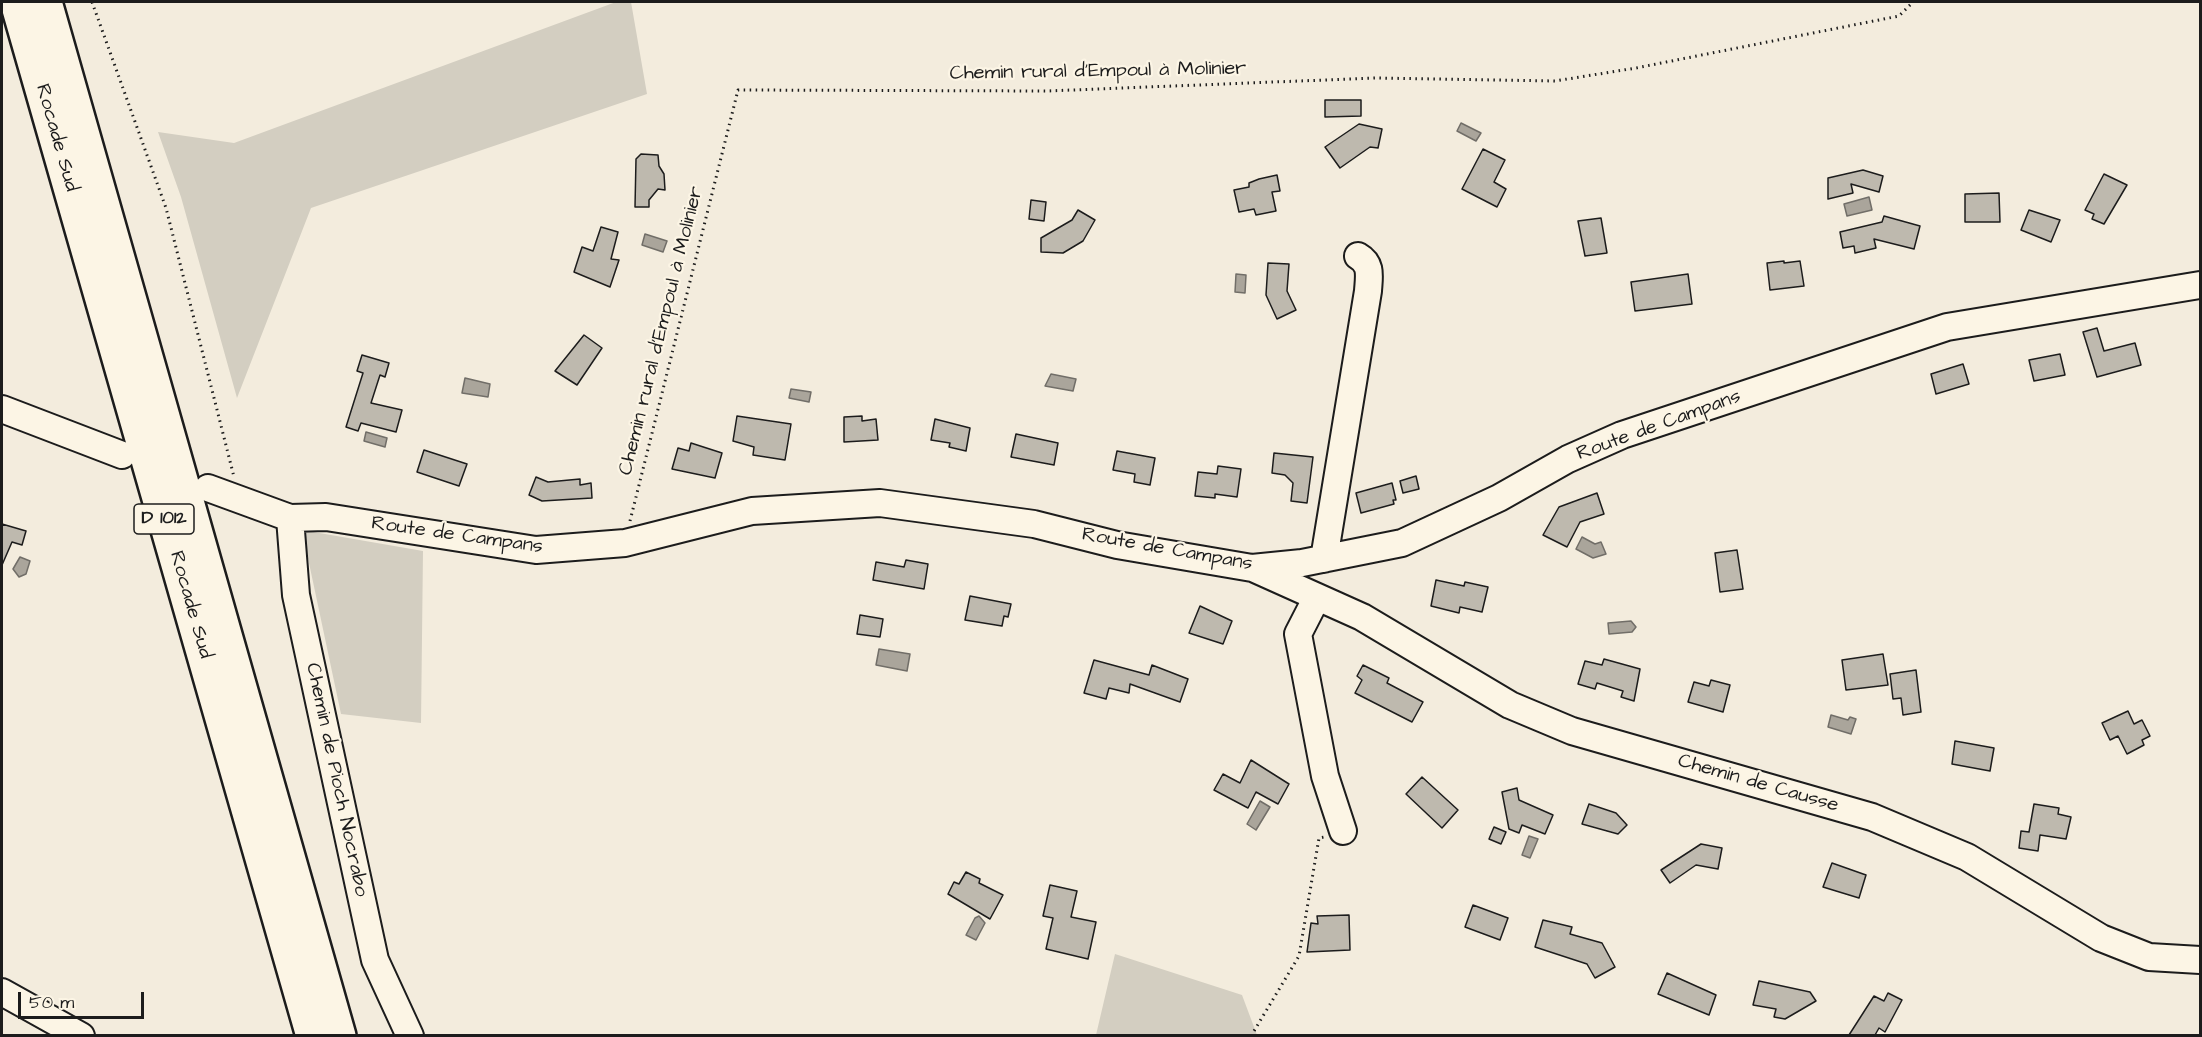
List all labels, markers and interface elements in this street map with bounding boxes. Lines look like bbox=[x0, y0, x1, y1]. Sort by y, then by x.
street label: Chemin rural d'Empoul à Molinier bbox=[949, 57, 1247, 87]
street label: Rocade Sud bbox=[29, 81, 83, 195]
street label: Chemin rural d'Empoul à Molinier bbox=[614, 184, 710, 478]
street label: Route de Campans bbox=[1574, 385, 1744, 467]
road number: D 1012 bbox=[134, 504, 194, 534]
street label: Route de Campans bbox=[370, 512, 544, 560]
street label: Route de Campans bbox=[1080, 523, 1254, 577]
street label: Rocade Sud bbox=[163, 548, 217, 662]
street label: Chemin de Pioch Nocrabo bbox=[299, 661, 373, 899]
street label: Chemin de Causse bbox=[1675, 750, 1841, 818]
scale bar bbox=[21, 980, 147, 1018]
text: 50 m bbox=[29, 990, 74, 1015]

